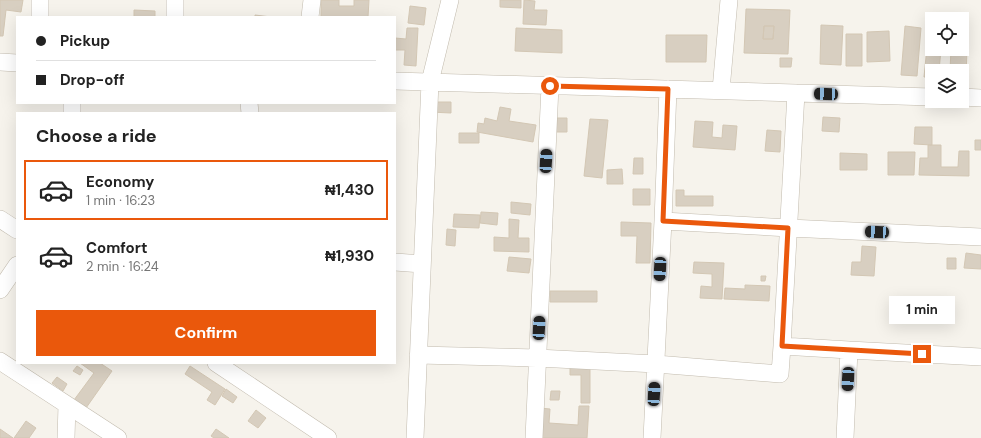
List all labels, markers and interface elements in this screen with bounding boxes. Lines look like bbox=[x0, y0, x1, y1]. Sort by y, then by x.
map controls bbox=[925, 12, 969, 108]
button: locate bbox=[925, 12, 969, 56]
text: Pickup bbox=[60, 31, 110, 51]
button: layers bbox=[925, 64, 969, 108]
text: Drop-off bbox=[60, 70, 125, 90]
route start bbox=[541, 77, 559, 95]
car bbox=[814, 88, 838, 100]
text: Choose a ride bbox=[36, 124, 157, 148]
car bbox=[539, 149, 553, 173]
icon: car bbox=[38, 172, 74, 208]
text: Economy bbox=[86, 172, 154, 192]
text: ₦1,430 bbox=[325, 180, 374, 200]
text: 1 min · 16:23 bbox=[86, 192, 155, 209]
car bbox=[865, 225, 889, 239]
icon: car bbox=[38, 238, 74, 274]
text: Comfort bbox=[86, 238, 147, 258]
text: ₦1,930 bbox=[325, 246, 374, 266]
car bbox=[653, 257, 667, 281]
text: 2 min · 16:24 bbox=[86, 258, 159, 275]
callout: 1 min bbox=[889, 296, 955, 324]
text: 1 min bbox=[906, 301, 938, 318]
button: Confirm bbox=[36, 310, 376, 356]
car bbox=[532, 316, 546, 340]
route end bbox=[913, 345, 931, 363]
car bbox=[841, 367, 855, 391]
car bbox=[647, 382, 661, 406]

